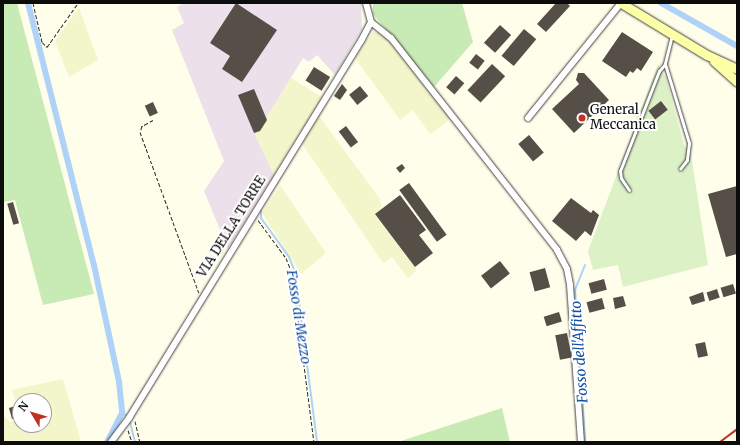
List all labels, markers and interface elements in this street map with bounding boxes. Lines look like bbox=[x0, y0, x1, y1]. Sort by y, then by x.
place label: General Meccanica bbox=[590, 103, 656, 134]
marker: General Meccanica bbox=[577, 113, 587, 123]
street label: VIA DELLA TORRE bbox=[194, 173, 270, 281]
water label: Fosso di Mezzo bbox=[283, 269, 315, 365]
water label: Fosso dell'Affitto bbox=[567, 300, 591, 404]
north arrow bbox=[12, 393, 52, 433]
text: N bbox=[15, 398, 32, 414]

